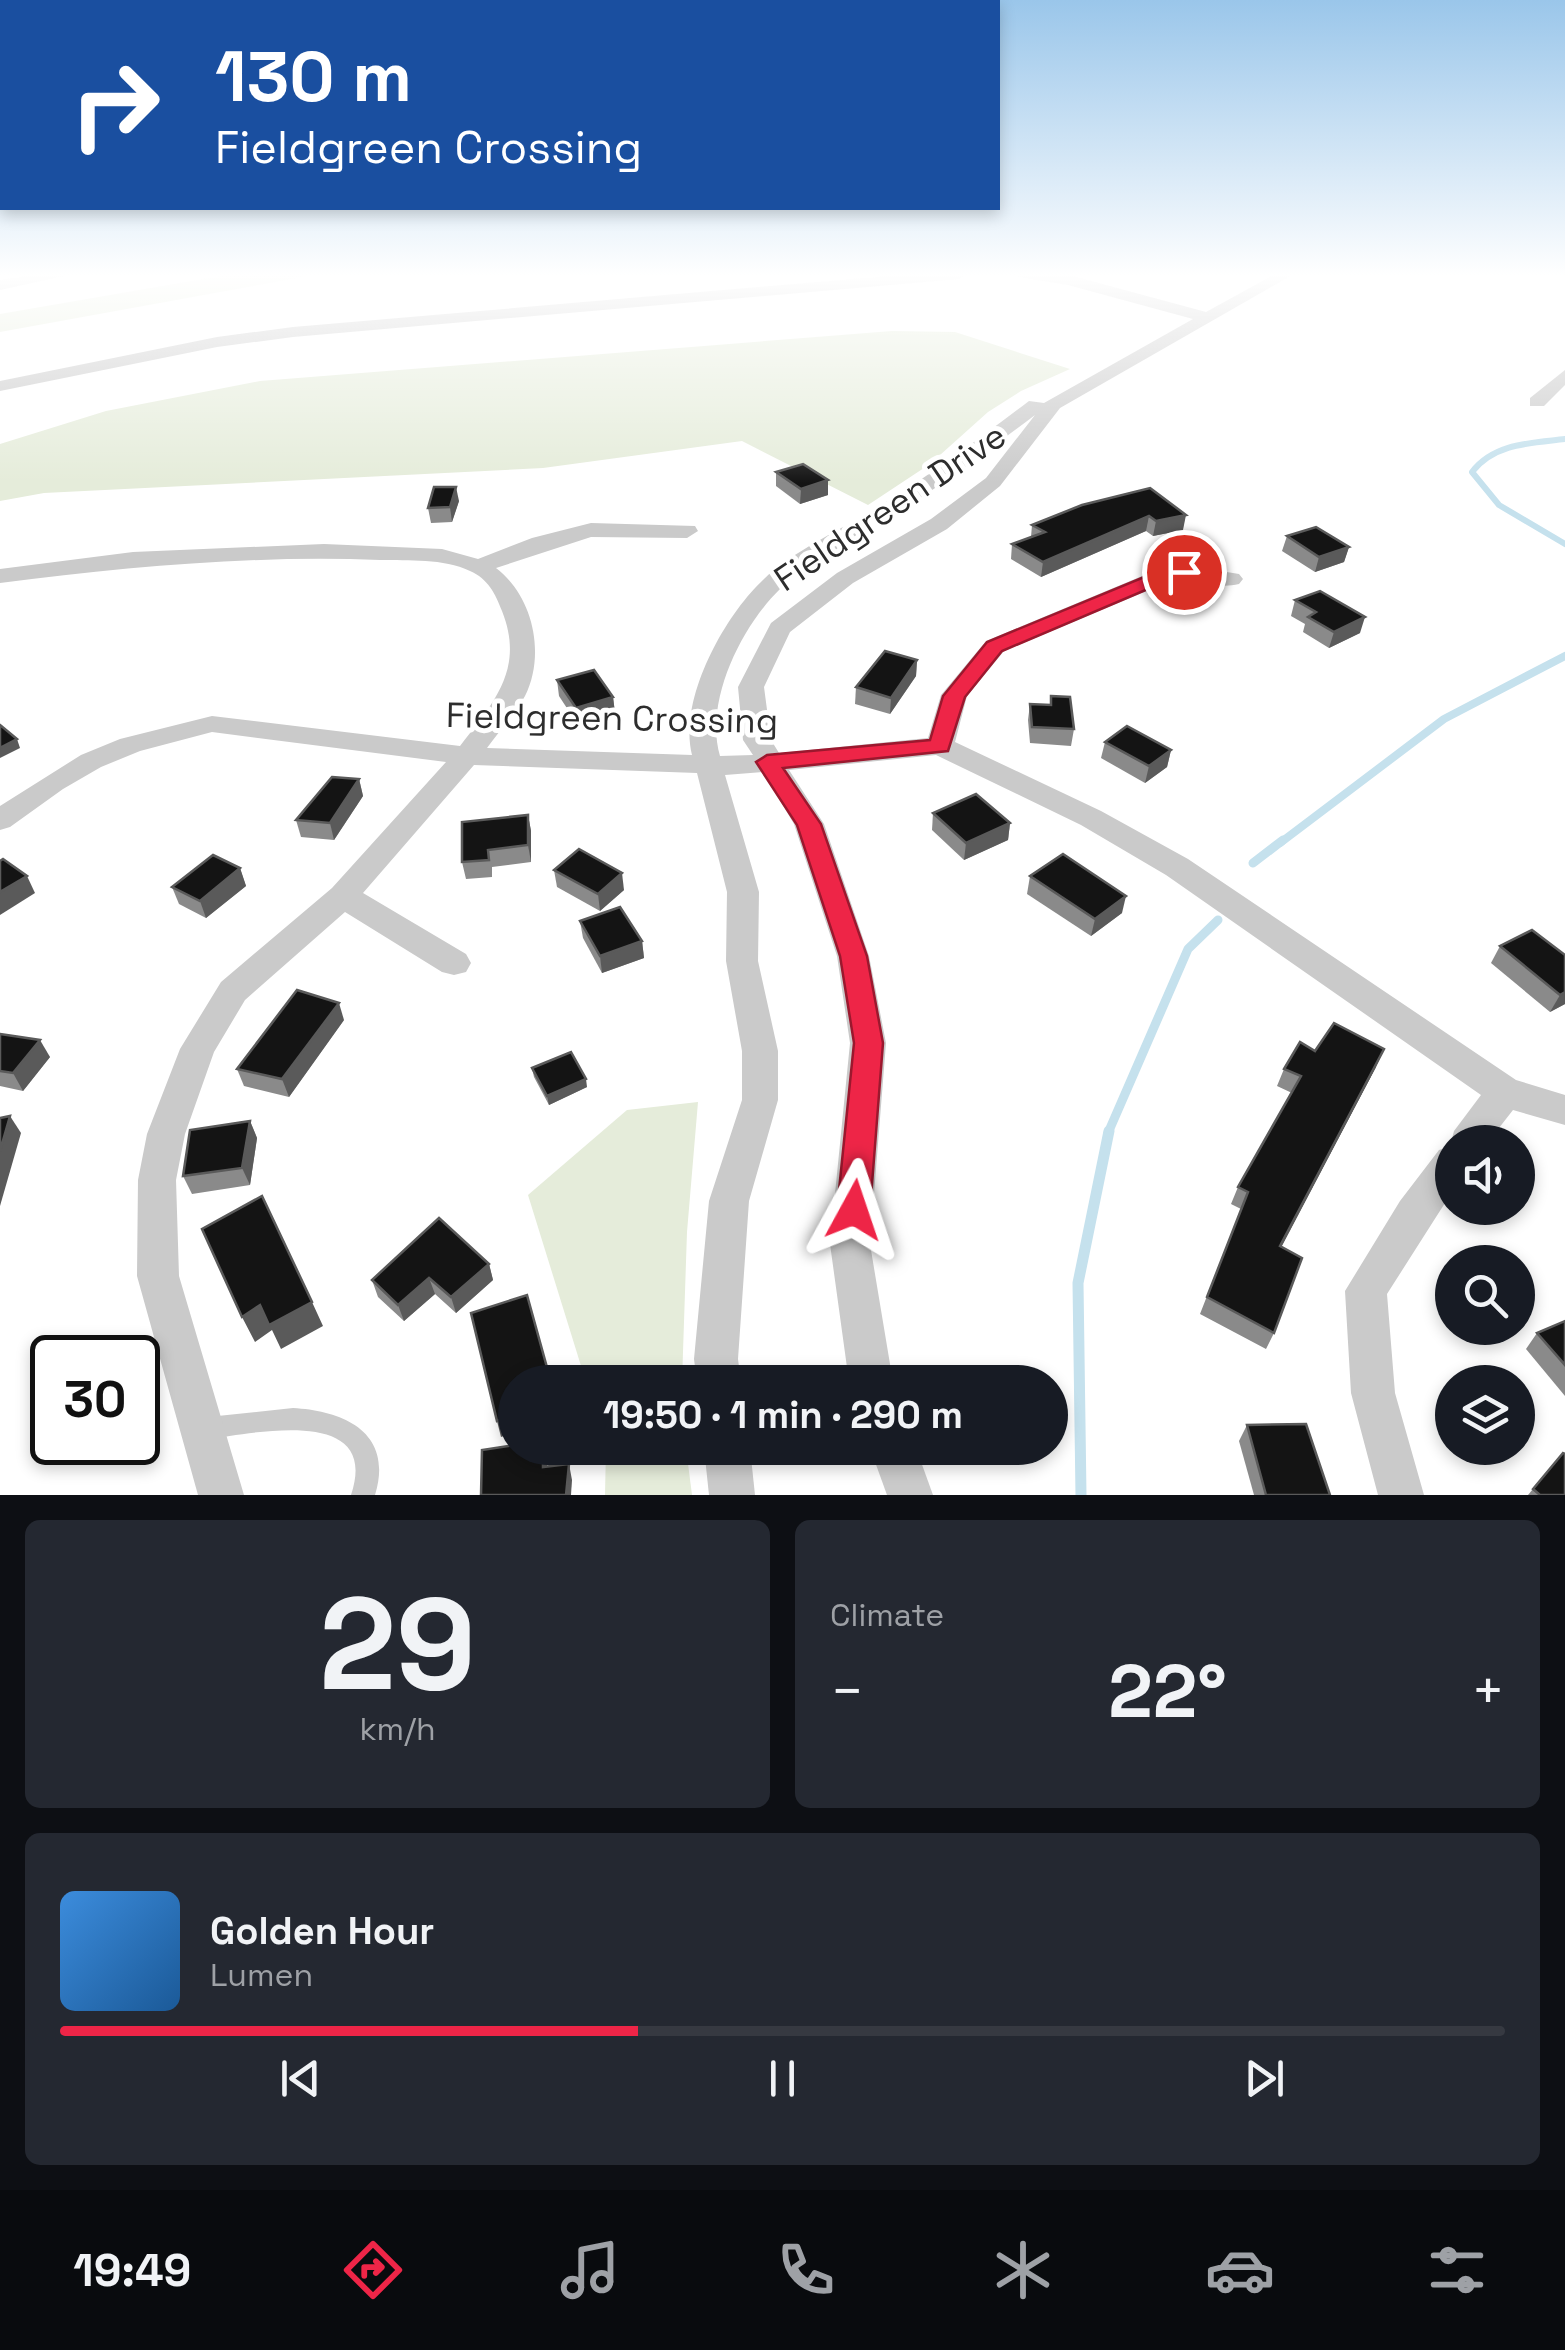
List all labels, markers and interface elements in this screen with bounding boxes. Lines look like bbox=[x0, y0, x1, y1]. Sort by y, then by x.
text: 130 m bbox=[215, 32, 412, 121]
icon: right bbox=[50, 40, 180, 170]
text: Fieldgreen Crossing bbox=[215, 119, 642, 176]
street label: Fieldgreen Drive bbox=[766, 413, 1014, 601]
pin bbox=[1142, 530, 1227, 615]
icon: arrive bbox=[1157, 545, 1212, 600]
street label: Fieldgreen Crossing bbox=[445, 693, 779, 743]
map controls bbox=[1435, 1125, 1535, 1465]
button: sound bbox=[1435, 1125, 1535, 1225]
position arrow bbox=[802, 1158, 906, 1262]
button: search bbox=[1435, 1245, 1535, 1345]
speed limit sign: 30 bbox=[30, 1335, 160, 1465]
button: layers bbox=[1435, 1365, 1535, 1465]
text: 19:50 · 1 min · 290 m bbox=[603, 1391, 963, 1439]
text: 29 bbox=[319, 1561, 476, 1727]
text: Climate bbox=[830, 1595, 944, 1635]
text: 22° bbox=[1108, 1643, 1227, 1739]
text: − bbox=[830, 1656, 864, 1726]
text: + bbox=[1471, 1656, 1505, 1726]
text: km/h bbox=[359, 1709, 436, 1749]
text: Golden Hour bbox=[210, 1907, 434, 1955]
text: Lumen bbox=[210, 1955, 313, 1995]
icon: previous bbox=[273, 2051, 328, 2106]
icon: pause bbox=[755, 2051, 810, 2106]
icon: next bbox=[1237, 2051, 1292, 2106]
icon: directions bbox=[338, 2235, 408, 2305]
icon: music bbox=[555, 2235, 625, 2305]
icon: phone bbox=[771, 2235, 841, 2305]
icon: climate bbox=[988, 2235, 1058, 2305]
icon: car bbox=[1205, 2235, 1275, 2305]
icon: filters bbox=[1422, 2235, 1492, 2305]
text: 19:49 bbox=[73, 2242, 191, 2299]

